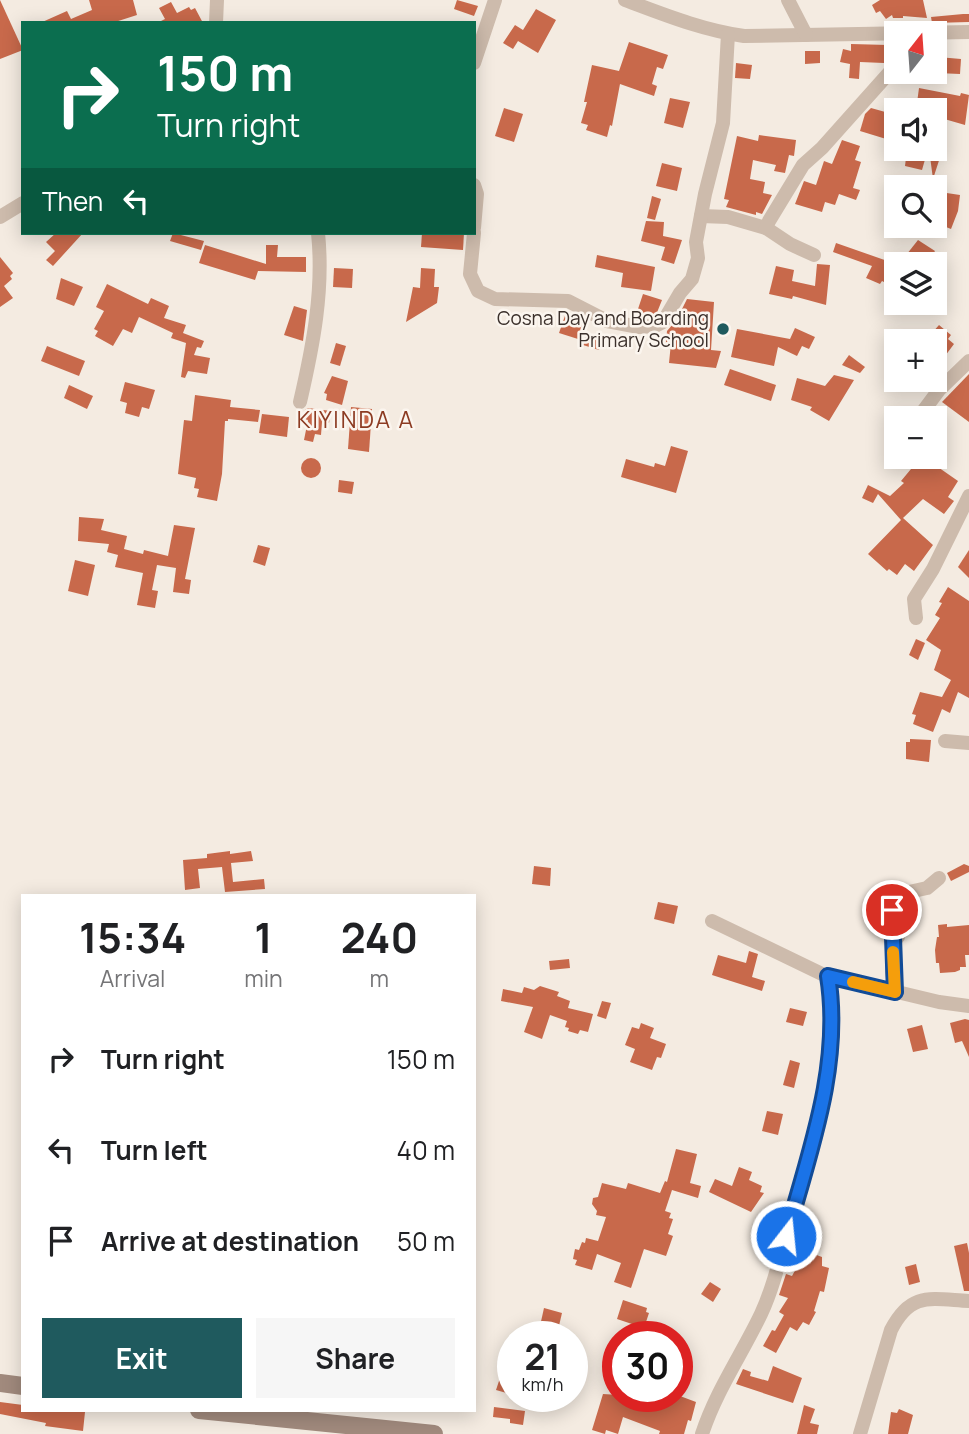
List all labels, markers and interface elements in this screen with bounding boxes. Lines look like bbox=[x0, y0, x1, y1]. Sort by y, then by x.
north arrow bbox=[884, 21, 947, 84]
map controls bbox=[884, 21, 947, 469]
text: 150 m bbox=[157, 39, 293, 106]
icon: right bbox=[42, 49, 133, 140]
button: sound bbox=[884, 98, 947, 161]
text: Turn right bbox=[157, 103, 300, 147]
button: search bbox=[884, 175, 947, 238]
icon: left bbox=[117, 182, 155, 220]
text: Then bbox=[42, 183, 103, 219]
button: layers bbox=[884, 252, 947, 315]
place label: Cosna Day and Boarding Primary School bbox=[497, 305, 709, 353]
marker: Cosna Day and Boarding Primary School bbox=[715, 321, 731, 337]
button: + bbox=[884, 329, 947, 392]
district label: KIYINDA A bbox=[297, 403, 415, 435]
button: − bbox=[884, 406, 947, 469]
pin bbox=[862, 880, 922, 940]
icon: arrive bbox=[873, 891, 911, 929]
text: 15:34 bbox=[79, 908, 186, 966]
text: 1 bbox=[254, 908, 273, 966]
text: 240 bbox=[341, 908, 418, 966]
text: Arrival bbox=[100, 962, 165, 994]
text: min bbox=[244, 962, 283, 994]
text: m bbox=[370, 962, 389, 994]
icon: right bbox=[42, 1040, 80, 1078]
text: Turn right bbox=[101, 1041, 225, 1077]
text: 150 m bbox=[387, 1041, 455, 1077]
icon: left bbox=[42, 1131, 80, 1169]
text: Turn left bbox=[101, 1132, 208, 1168]
text: 40 m bbox=[397, 1132, 455, 1168]
position arrow bbox=[749, 1199, 823, 1273]
icon: arrive bbox=[42, 1222, 80, 1260]
text: Arrive at destination bbox=[101, 1223, 359, 1259]
text: 50 m bbox=[397, 1223, 455, 1259]
button: Exit bbox=[42, 1318, 242, 1398]
button: Share bbox=[256, 1318, 455, 1398]
speed limit sign: 30 bbox=[602, 1321, 693, 1412]
text: 21 bbox=[524, 1333, 561, 1381]
text: km/h bbox=[522, 1372, 563, 1396]

